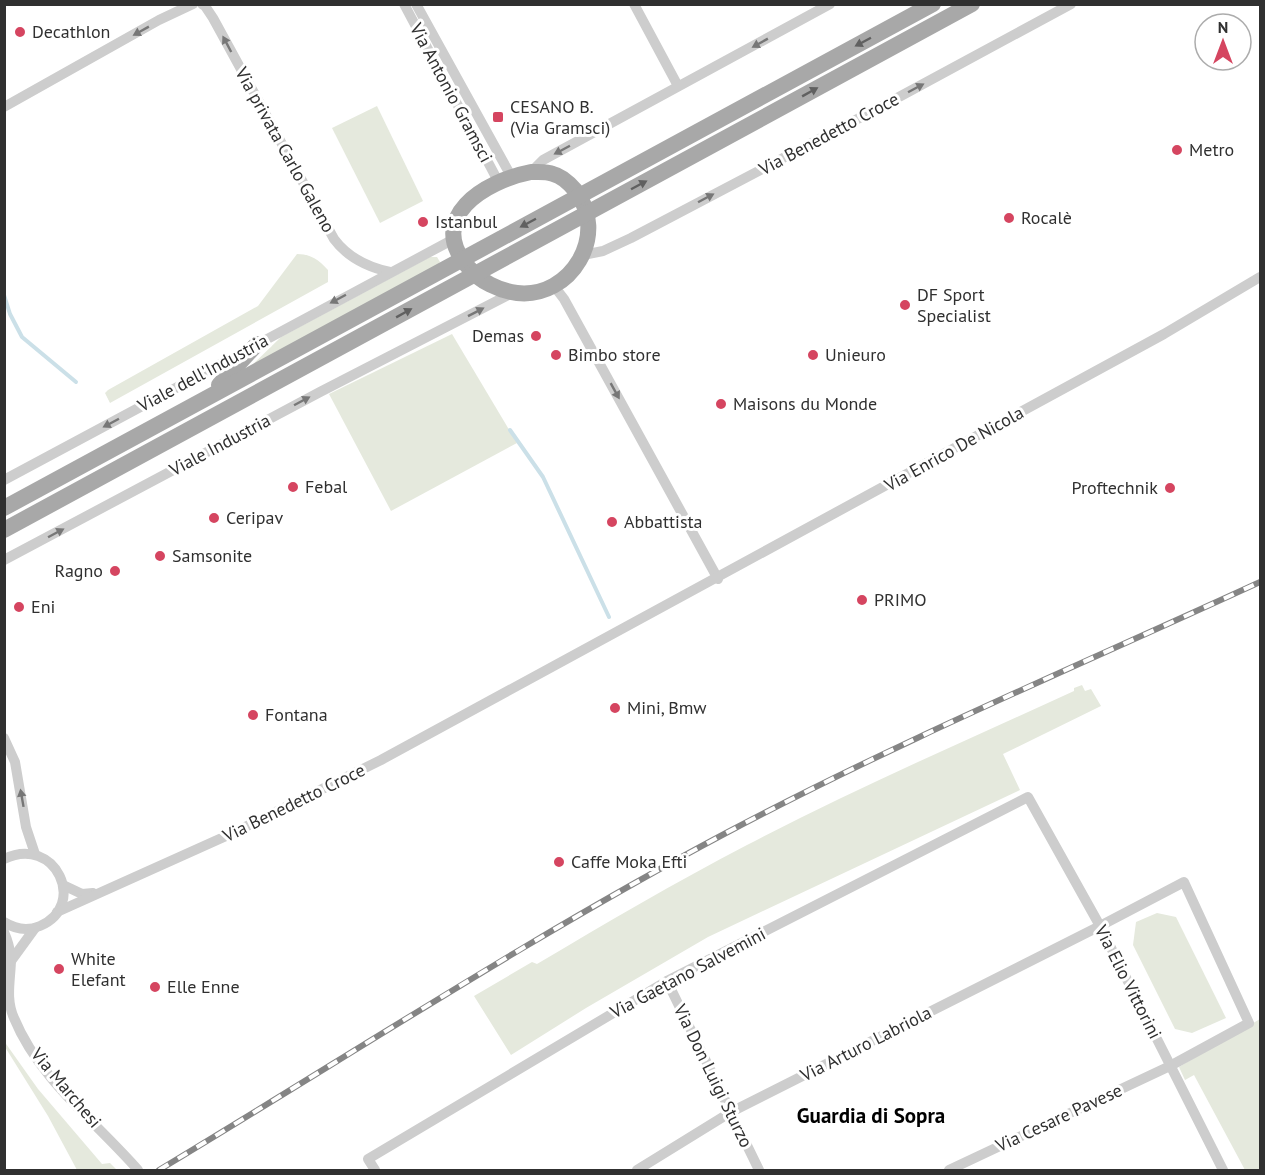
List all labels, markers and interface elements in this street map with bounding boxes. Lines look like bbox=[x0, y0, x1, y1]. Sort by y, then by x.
north arrow bbox=[1193, 12, 1253, 72]
text: N bbox=[1218, 17, 1228, 37]
street label: Via Antonio Gramsci bbox=[405, 18, 498, 166]
place label: Decathlon bbox=[32, 20, 110, 43]
marker: Decathlon bbox=[13, 25, 27, 39]
one-way arrow bbox=[132, 26, 149, 36]
one-way arrow bbox=[222, 36, 232, 53]
one-way arrow bbox=[854, 37, 871, 47]
one-way arrow bbox=[752, 38, 769, 48]
street label: Via privata Carlo Galeno bbox=[230, 62, 340, 236]
one-way arrow bbox=[908, 83, 925, 93]
street label: Via Benedetto Croce bbox=[754, 87, 903, 181]
one-way arrow bbox=[802, 87, 819, 97]
place label: CESANO B. (Via Gramsci) bbox=[510, 95, 610, 139]
marker: CESANO B. (Via Gramsci) bbox=[491, 110, 505, 124]
place label: Metro bbox=[1189, 138, 1234, 161]
marker: Metro bbox=[1170, 143, 1184, 157]
one-way arrow bbox=[554, 145, 571, 155]
one-way arrow bbox=[631, 180, 648, 190]
one-way arrow bbox=[698, 194, 715, 203]
place label: Rocalè bbox=[1021, 206, 1072, 229]
place label: Istanbul bbox=[435, 210, 498, 233]
marker: Rocalè bbox=[1002, 211, 1016, 225]
marker: Istanbul bbox=[416, 215, 430, 229]
one-way arrow bbox=[519, 218, 536, 228]
place label: DF Sport Specialist bbox=[917, 283, 991, 327]
one-way arrow bbox=[329, 294, 347, 304]
marker: DF Sport Specialist bbox=[898, 298, 912, 312]
one-way arrow bbox=[467, 307, 484, 316]
one-way arrow bbox=[396, 308, 413, 318]
place label: Demas bbox=[472, 324, 524, 347]
street label: Viale dell'Industria bbox=[133, 328, 272, 417]
marker: Demas bbox=[529, 329, 543, 343]
place label: Bimbo store bbox=[568, 343, 661, 366]
place label: Unieuro bbox=[825, 343, 886, 366]
marker: Bimbo store bbox=[549, 348, 563, 362]
marker: Unieuro bbox=[806, 348, 820, 362]
one-way arrow bbox=[610, 383, 620, 400]
place label: Maisons du Monde bbox=[733, 392, 877, 415]
one-way arrow bbox=[294, 396, 311, 406]
marker: Maisons du Monde bbox=[714, 397, 728, 411]
street label: Via Enrico De Nicola bbox=[879, 401, 1027, 497]
street label: Viale Industria bbox=[164, 408, 274, 481]
one-way arrow bbox=[103, 418, 120, 428]
place label: Febal bbox=[305, 475, 348, 498]
place label: Proftechnik bbox=[1071, 476, 1158, 499]
marker: Febal bbox=[286, 480, 300, 494]
marker: Proftechnik bbox=[1163, 481, 1177, 495]
place label: Ceripav bbox=[226, 506, 283, 529]
place label: Abbattista bbox=[624, 510, 703, 533]
marker: Ceripav bbox=[207, 511, 221, 525]
marker: Abbattista bbox=[605, 515, 619, 529]
one-way arrow bbox=[48, 528, 65, 538]
place label: Samsonite bbox=[172, 544, 252, 567]
marker: Samsonite bbox=[153, 549, 167, 563]
place label: Ragno bbox=[54, 559, 103, 582]
marker: Ragno bbox=[108, 564, 122, 578]
place label: PRIMO bbox=[874, 588, 927, 611]
marker: PRIMO bbox=[855, 593, 869, 607]
place label: Eni bbox=[31, 595, 55, 618]
marker: Eni bbox=[12, 600, 26, 614]
place label: Mini, Bmw bbox=[627, 696, 707, 719]
marker: Mini, Bmw bbox=[608, 701, 622, 715]
place label: Fontana bbox=[265, 703, 328, 726]
marker: Fontana bbox=[246, 708, 260, 722]
street label: Via Benedetto Croce bbox=[218, 758, 369, 847]
one-way arrow bbox=[17, 788, 26, 807]
place label: Caffe Moka Efti bbox=[571, 850, 687, 873]
marker: Caffe Moka Efti bbox=[552, 855, 566, 869]
street label: Via Elio Vittorini bbox=[1089, 920, 1167, 1043]
street label: Via Gaetano Salvemini bbox=[605, 922, 769, 1024]
place label: White Elefant bbox=[71, 947, 126, 991]
marker: White Elefant bbox=[52, 962, 66, 976]
place label: Elle Enne bbox=[167, 975, 240, 998]
marker: Elle Enne bbox=[148, 980, 162, 994]
street label: Via Don Luigi Sturzo bbox=[668, 1000, 758, 1151]
street label: Via Arturo Labriola bbox=[795, 1001, 935, 1087]
street label: Via Marchesi bbox=[26, 1042, 107, 1132]
street label: Via Cesare Pavese bbox=[991, 1078, 1126, 1157]
district label: Guardia di Sopra bbox=[797, 1102, 945, 1129]

